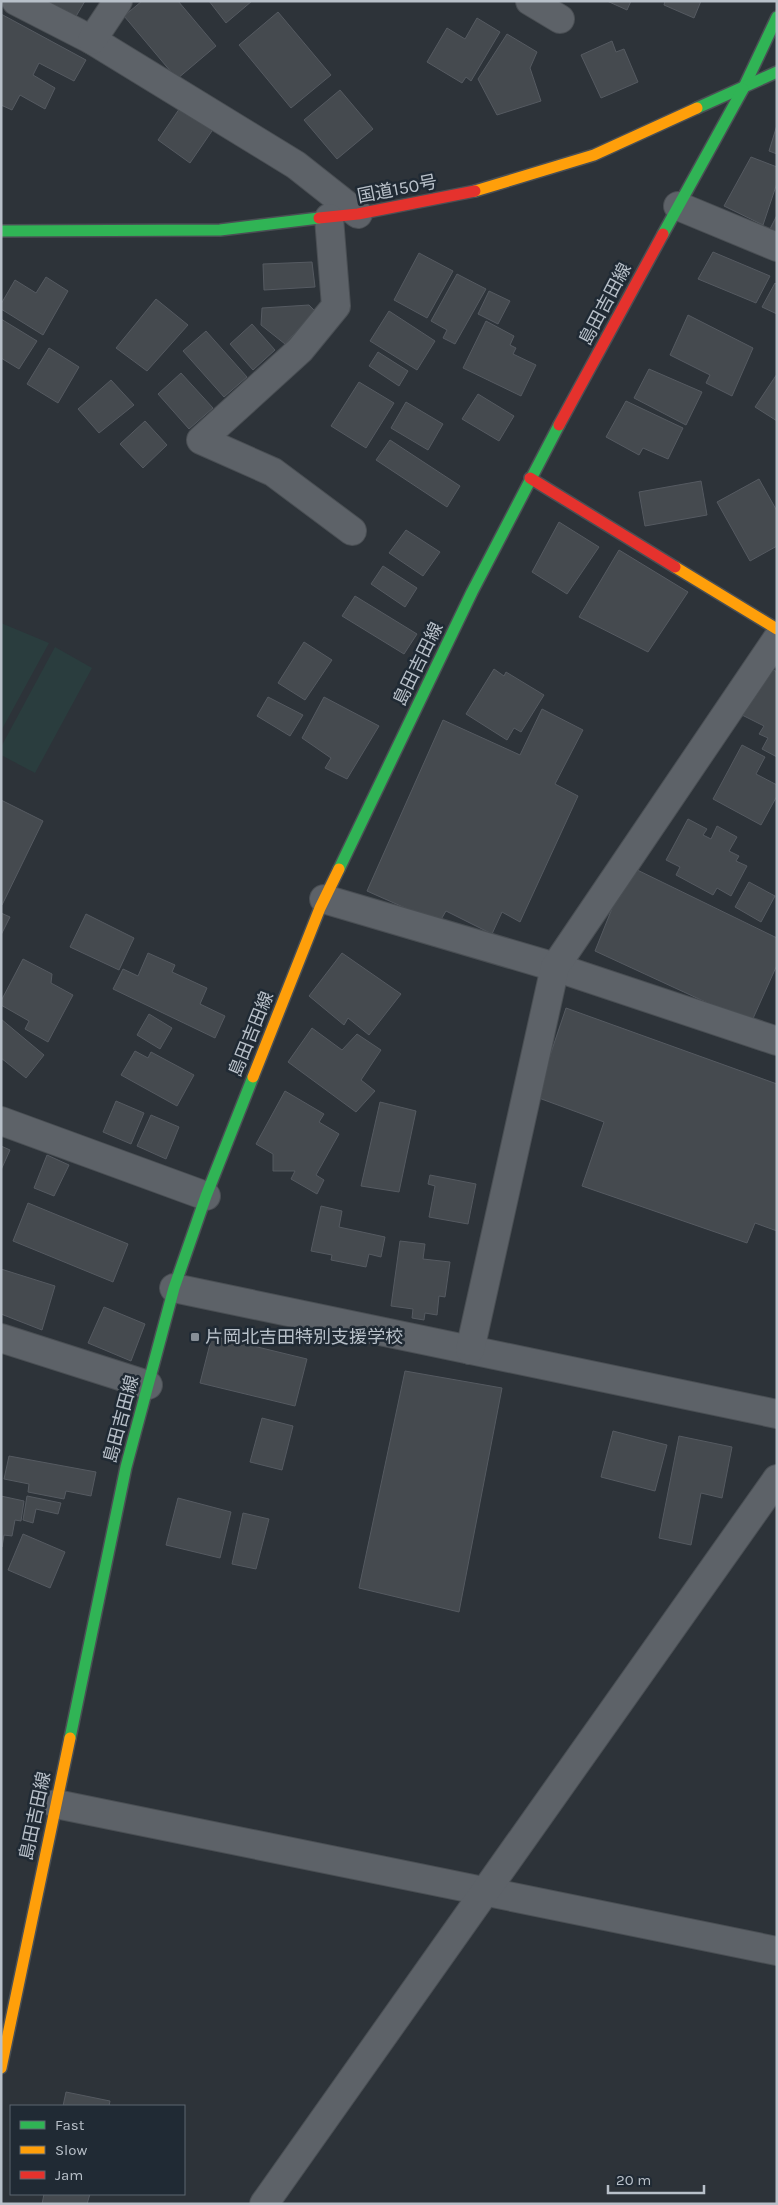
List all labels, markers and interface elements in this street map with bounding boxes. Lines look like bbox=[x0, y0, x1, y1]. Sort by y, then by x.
street label: 国道150号 bbox=[355, 170, 439, 208]
street label: 島田吉田線 bbox=[574, 259, 636, 349]
street label: 島田吉田線 bbox=[388, 619, 448, 709]
street label: 島田吉田線 bbox=[224, 988, 278, 1080]
place label: 片岡北吉田特別支援学校 bbox=[205, 1326, 403, 1348]
marker: 片岡北吉田特別支援学校 bbox=[189, 1331, 201, 1343]
street label: 島田吉田線 bbox=[99, 1373, 143, 1465]
street label: 島田吉田線 bbox=[15, 1770, 55, 1862]
legend bbox=[10, 2105, 185, 2195]
text: Fast bbox=[55, 2116, 85, 2134]
text: Slow bbox=[55, 2141, 87, 2159]
scale bar bbox=[608, 2162, 704, 2194]
text: Jam bbox=[55, 2166, 83, 2184]
text: 20 m bbox=[616, 2171, 651, 2189]

